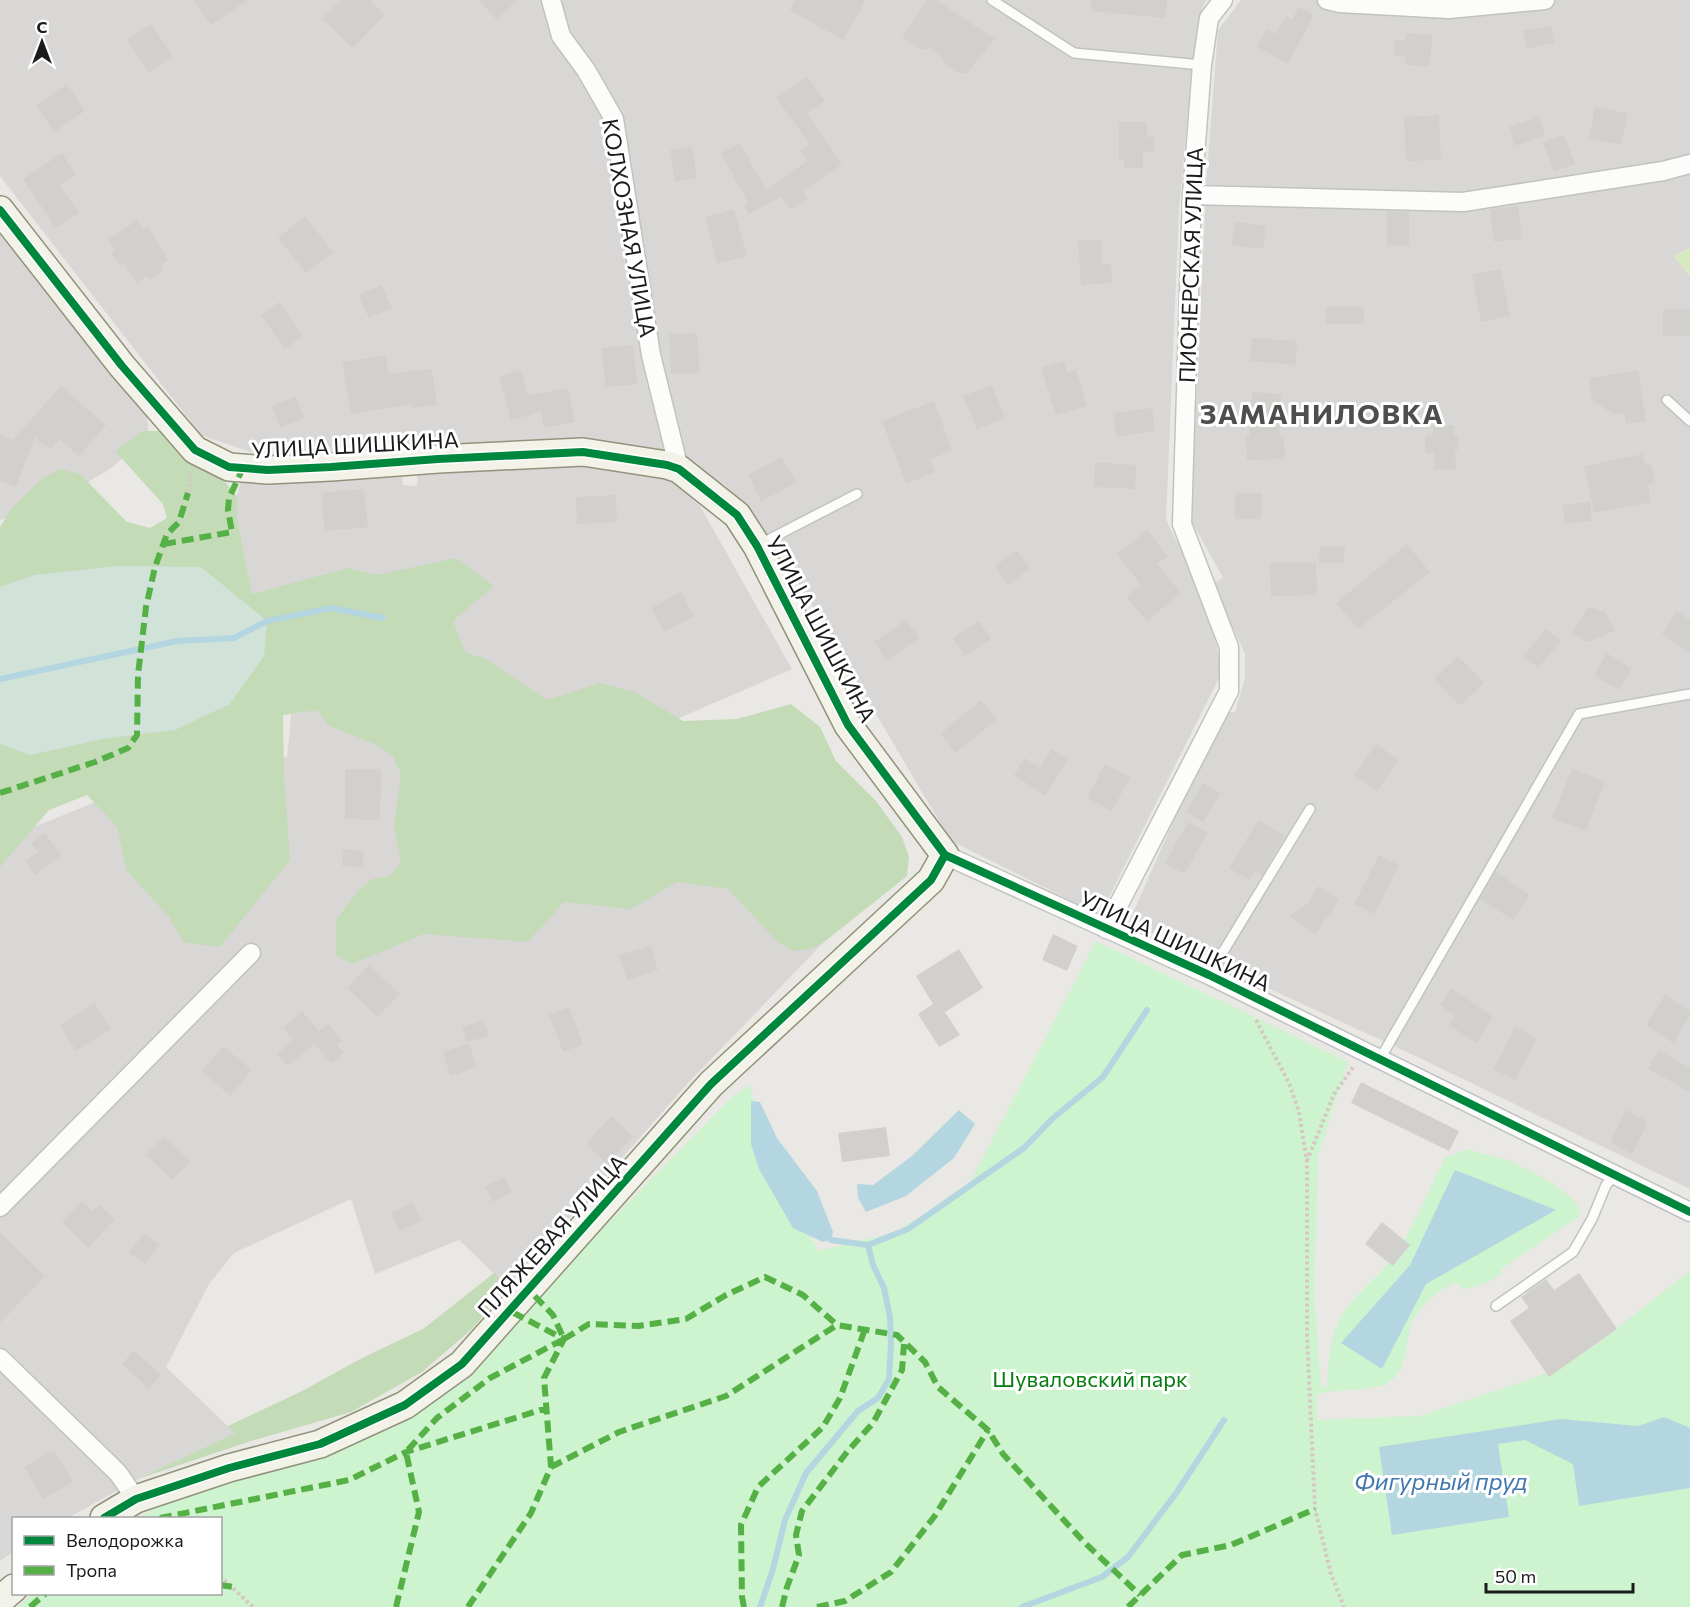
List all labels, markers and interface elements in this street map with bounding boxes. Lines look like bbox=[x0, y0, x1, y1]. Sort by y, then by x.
north arrow bbox=[12, 12, 72, 72]
text: С bbox=[37, 17, 48, 36]
street label: КОЛХОЗНАЯ УЛИЦА bbox=[597, 116, 662, 339]
street label: ПИОНЕРСКАЯ УЛИЦА bbox=[1173, 146, 1208, 383]
district label: ЗАМАНИЛОВКА bbox=[1200, 396, 1444, 430]
street label: УЛИЦА ШИШКИНА bbox=[251, 426, 459, 463]
street label: УЛИЦА ШИШКИНА bbox=[761, 531, 882, 727]
street label: УЛИЦА ШИШКИНА bbox=[1075, 884, 1275, 997]
street label: ПЛЯЖЕВАЯ УЛИЦА bbox=[471, 1149, 632, 1323]
park label: Шуваловский парк bbox=[992, 1365, 1188, 1392]
water label: Фигурный пруд bbox=[1354, 1466, 1528, 1495]
legend bbox=[12, 1517, 222, 1595]
text: Велодорожка bbox=[66, 1529, 184, 1551]
scale bar bbox=[1486, 1556, 1633, 1594]
text: Тропа bbox=[66, 1559, 117, 1581]
text: 50 m bbox=[1495, 1565, 1536, 1587]

